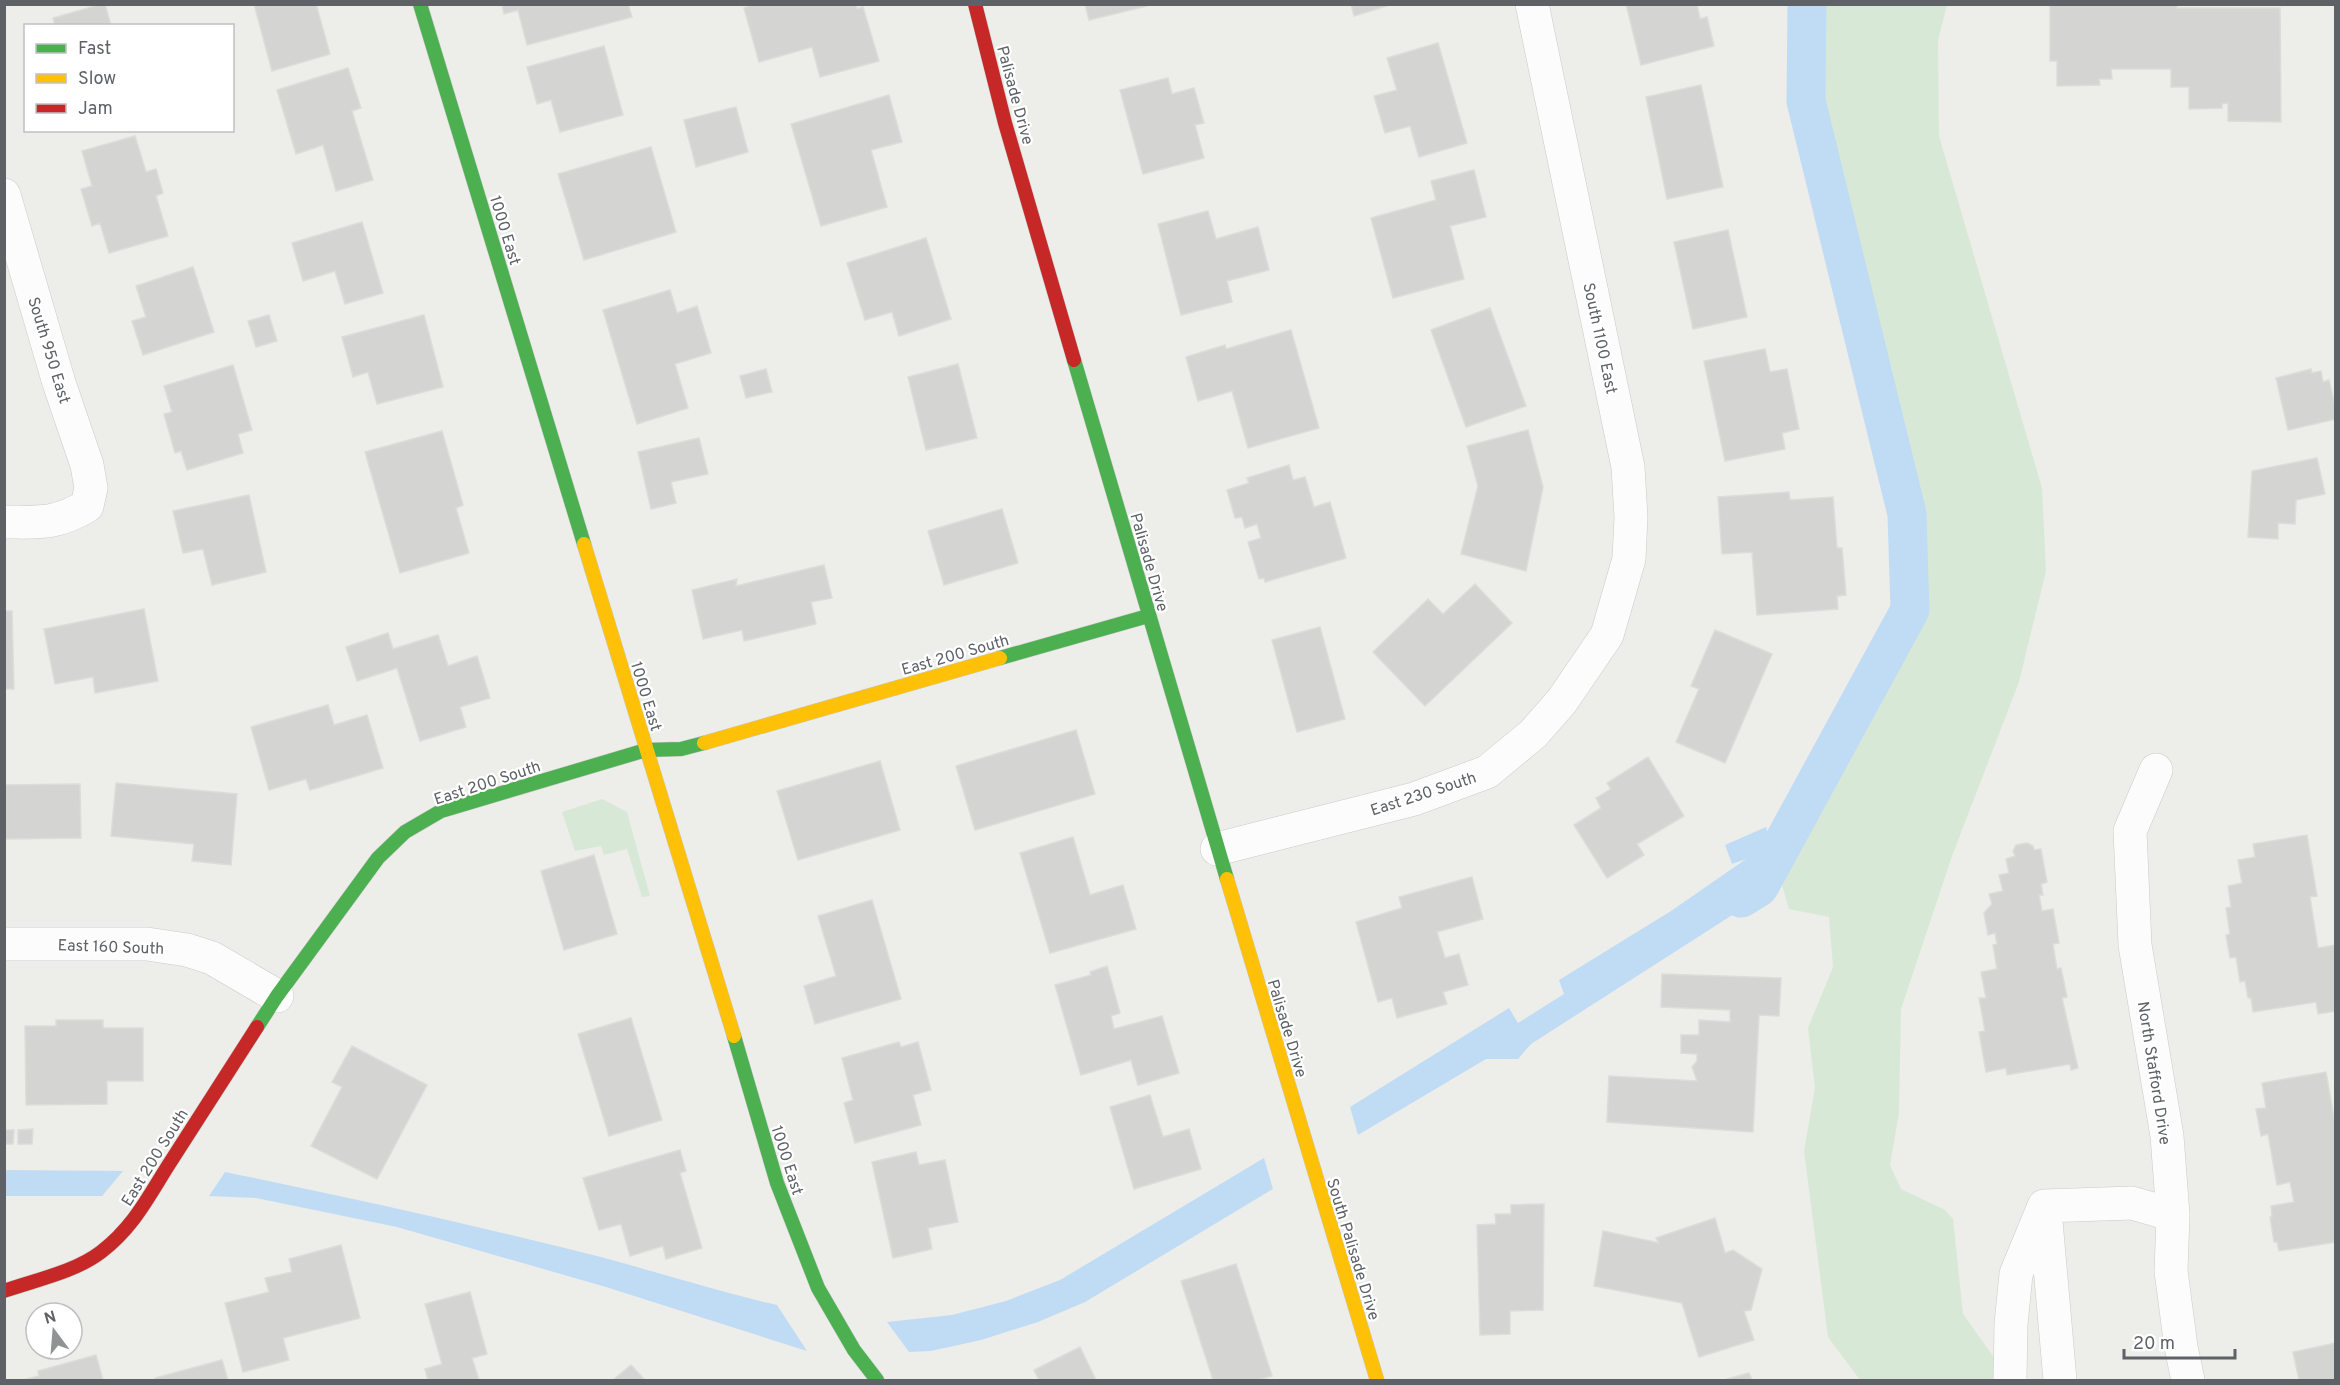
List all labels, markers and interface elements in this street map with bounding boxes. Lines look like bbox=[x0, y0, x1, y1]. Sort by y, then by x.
legend bbox=[24, 24, 234, 132]
text: Fast bbox=[78, 38, 111, 61]
street label: Palisade Drive bbox=[991, 44, 1037, 147]
text: Slow bbox=[78, 68, 116, 91]
text: Jam bbox=[78, 98, 113, 121]
street label: 1000 East bbox=[484, 193, 524, 268]
street label: South 1100 East bbox=[1577, 281, 1621, 396]
street label: South 950 East bbox=[22, 295, 74, 406]
street label: Palisade Drive bbox=[1124, 511, 1172, 614]
street label: East 200 South bbox=[899, 631, 1012, 681]
street label: 1000 East bbox=[625, 659, 665, 734]
street label: East 200 South bbox=[432, 757, 543, 811]
street label: East 230 South bbox=[1368, 768, 1479, 821]
street label: East 160 South bbox=[57, 936, 165, 960]
street label: Palisade Drive bbox=[1262, 977, 1311, 1080]
street label: North Stafford Drive bbox=[2132, 1000, 2174, 1146]
street label: East 200 South bbox=[118, 1106, 194, 1210]
street label: 1000 East bbox=[766, 1123, 807, 1198]
street label: South Palisade Drive bbox=[1321, 1176, 1383, 1323]
north arrow bbox=[24, 1301, 84, 1361]
text: N bbox=[42, 1307, 59, 1330]
scale bar bbox=[2124, 1322, 2235, 1360]
text: 20 m bbox=[2133, 1333, 2175, 1356]

